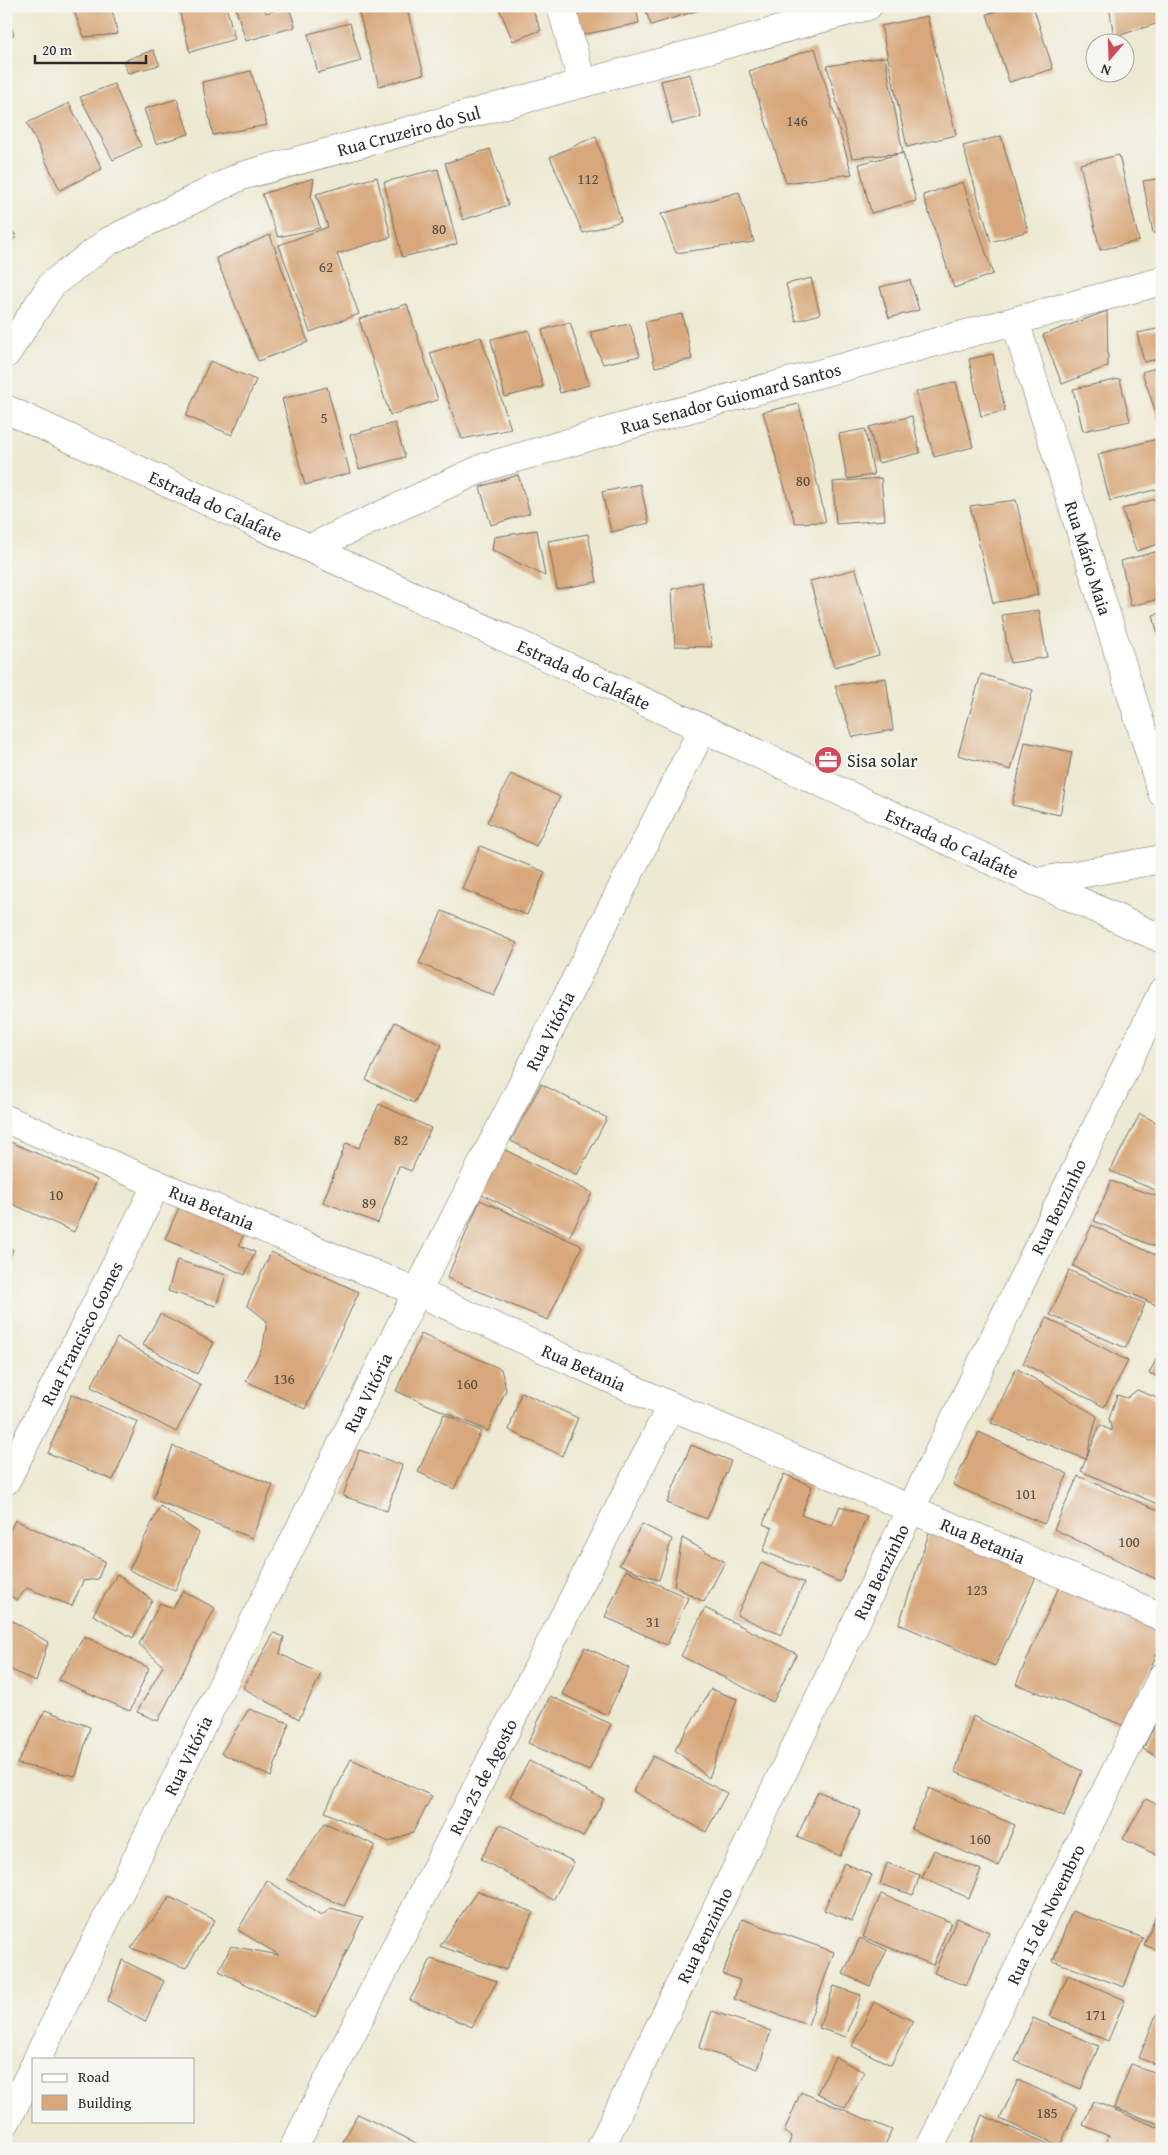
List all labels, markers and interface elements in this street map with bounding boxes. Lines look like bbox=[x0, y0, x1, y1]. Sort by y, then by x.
scale bar bbox=[35, 32, 146, 64]
north arrow bbox=[1086, 32, 1136, 82]
text: 20 m bbox=[42, 39, 73, 60]
text: N bbox=[1097, 59, 1113, 81]
street label: Rua Cruzeiro do Sul bbox=[334, 98, 483, 163]
house number: 146 bbox=[786, 110, 808, 131]
house number: 112 bbox=[577, 168, 599, 189]
house number: 80 bbox=[432, 218, 446, 239]
house number: 62 bbox=[319, 256, 333, 277]
street label: Rua Senador Guiomard Santos bbox=[617, 355, 844, 441]
house number: 5 bbox=[320, 407, 328, 428]
street label: Estrada do Calafate bbox=[145, 463, 287, 548]
house number: 80 bbox=[796, 470, 810, 491]
street label: Rua Mário Maia bbox=[1058, 497, 1119, 619]
street label: Estrada do Calafate bbox=[513, 632, 655, 716]
office icon: Sisa solar bbox=[813, 745, 843, 775]
place label: Sisa solar bbox=[847, 747, 918, 774]
street label: Estrada do Calafate bbox=[881, 801, 1023, 885]
street label: Rua Vitória bbox=[518, 986, 581, 1075]
house number: 82 bbox=[394, 1129, 408, 1150]
street label: Rua Benzinho bbox=[1023, 1154, 1093, 1259]
street label: Rua Betania bbox=[165, 1177, 259, 1237]
house number: 10 bbox=[49, 1184, 63, 1205]
house number: 89 bbox=[362, 1192, 376, 1213]
street label: Rua Francisco Gomes bbox=[33, 1256, 129, 1410]
street label: Rua Betania bbox=[538, 1336, 631, 1398]
street label: Rua Vitória bbox=[336, 1347, 399, 1437]
house number: 136 bbox=[273, 1368, 295, 1389]
house number: 160 bbox=[456, 1373, 478, 1394]
house number: 101 bbox=[1015, 1483, 1037, 1504]
street label: Rua Betania bbox=[936, 1510, 1030, 1570]
street label: Rua Benzinho bbox=[846, 1519, 915, 1624]
house number: 100 bbox=[1118, 1531, 1140, 1552]
house number: 123 bbox=[966, 1579, 988, 1600]
house number: 31 bbox=[646, 1611, 660, 1632]
street label: Rua Vitória bbox=[156, 1710, 219, 1800]
street label: Rua 25 de Agosto bbox=[442, 1713, 524, 1839]
house number: 160 bbox=[969, 1828, 991, 1849]
street label: Rua 15 de Novembro bbox=[999, 1839, 1091, 1989]
street label: Rua Benzinho bbox=[669, 1882, 739, 1987]
house number: 171 bbox=[1085, 2004, 1107, 2025]
legend bbox=[32, 2058, 195, 2122]
text: Road bbox=[78, 2066, 109, 2087]
text: Building bbox=[78, 2092, 132, 2113]
house number: 185 bbox=[1036, 2102, 1058, 2123]

